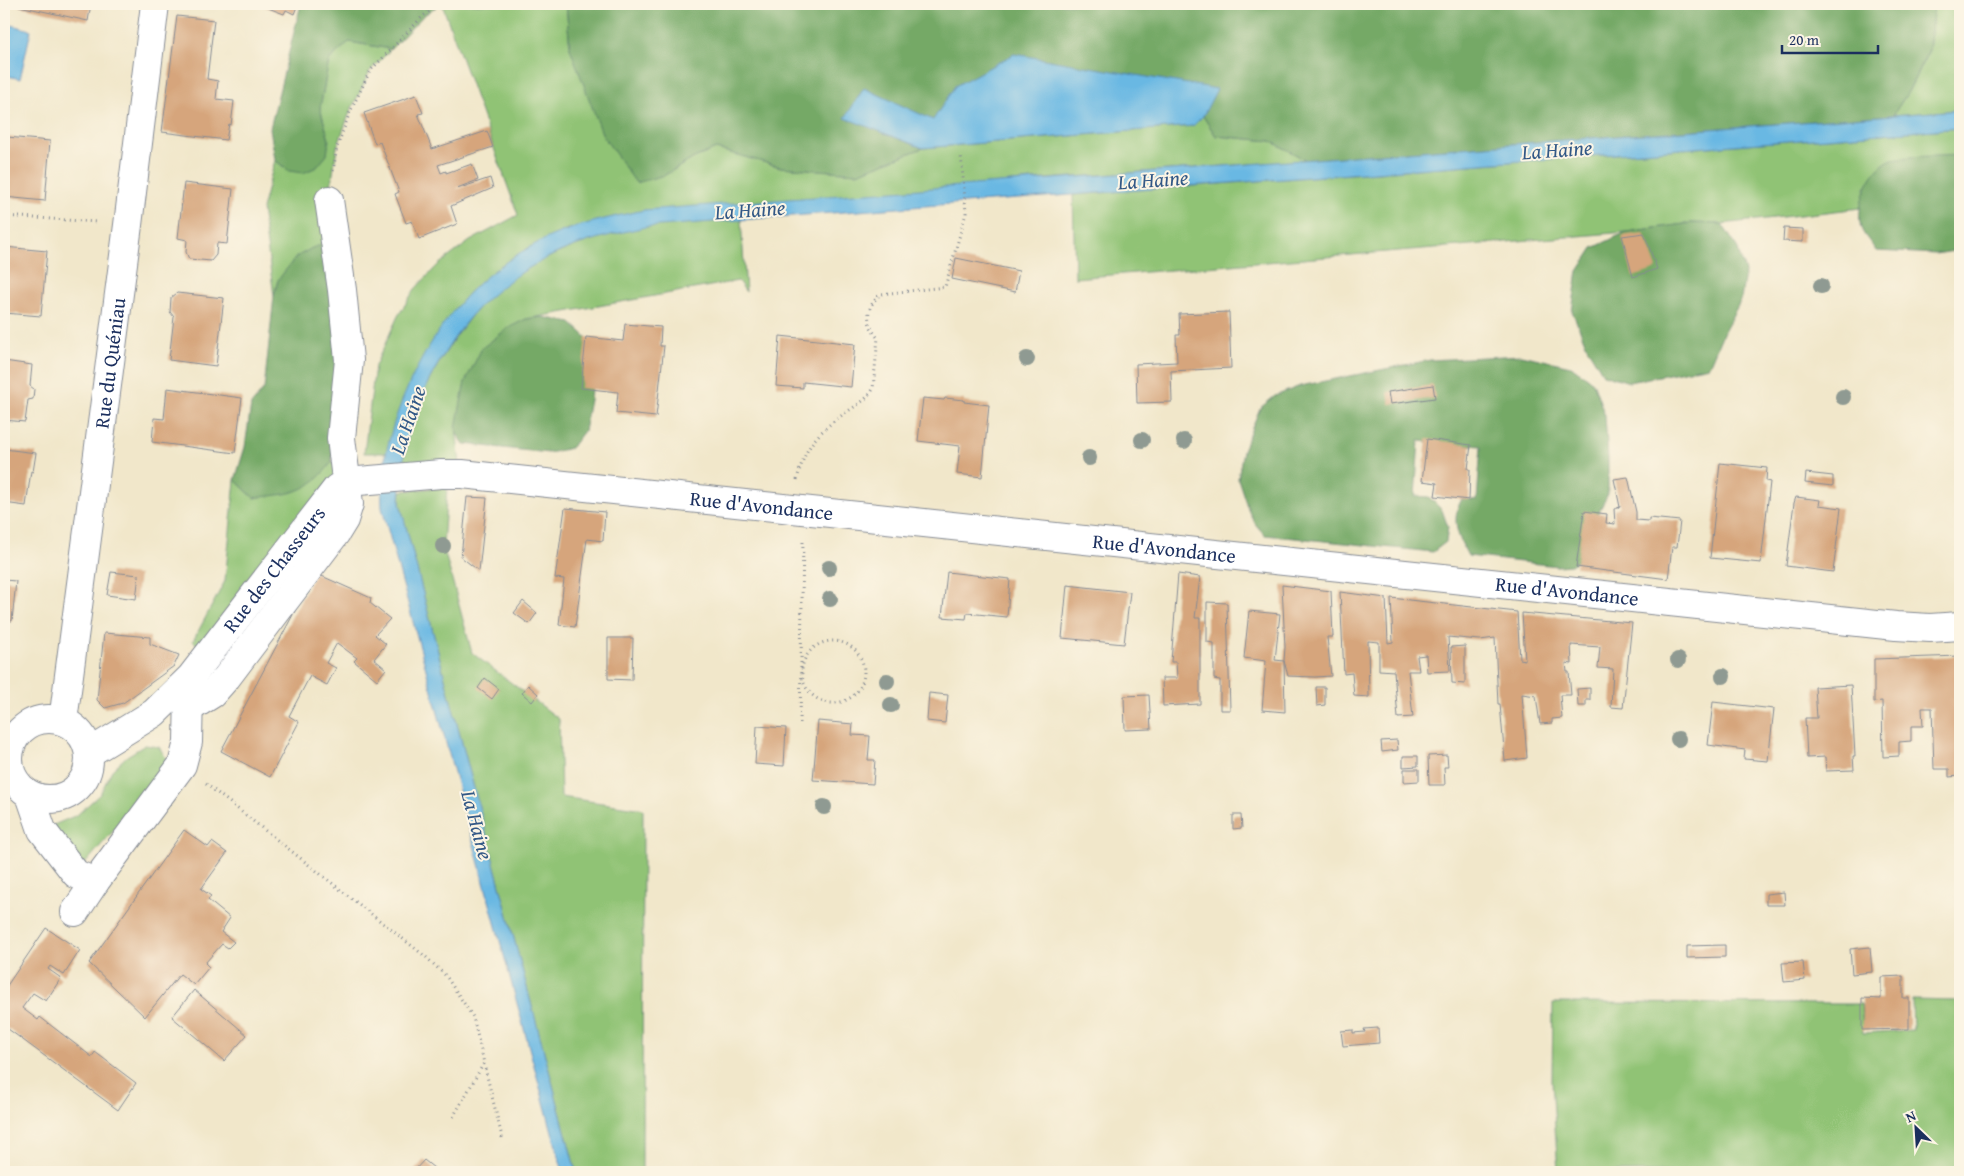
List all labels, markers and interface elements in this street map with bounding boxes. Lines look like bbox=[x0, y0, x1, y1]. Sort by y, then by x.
scale bar bbox=[1782, 22, 1878, 54]
text: 20 m bbox=[1789, 29, 1820, 50]
water label: La Haine bbox=[1520, 132, 1593, 167]
water label: La Haine bbox=[1116, 162, 1189, 197]
water label: La Haine bbox=[713, 192, 786, 227]
street label: Rue du Quéniau bbox=[86, 296, 132, 430]
water label: La Haine bbox=[381, 381, 434, 459]
street label: Rue d'Avondance bbox=[689, 483, 835, 527]
street label: Rue des Chasseurs bbox=[216, 500, 332, 638]
street label: Rue d'Avondance bbox=[1091, 526, 1237, 570]
street label: Rue d'Avondance bbox=[1494, 569, 1640, 613]
water label: La Haine bbox=[453, 786, 502, 863]
north arrow bbox=[1892, 1104, 1942, 1154]
text: N bbox=[1902, 1105, 1920, 1127]

